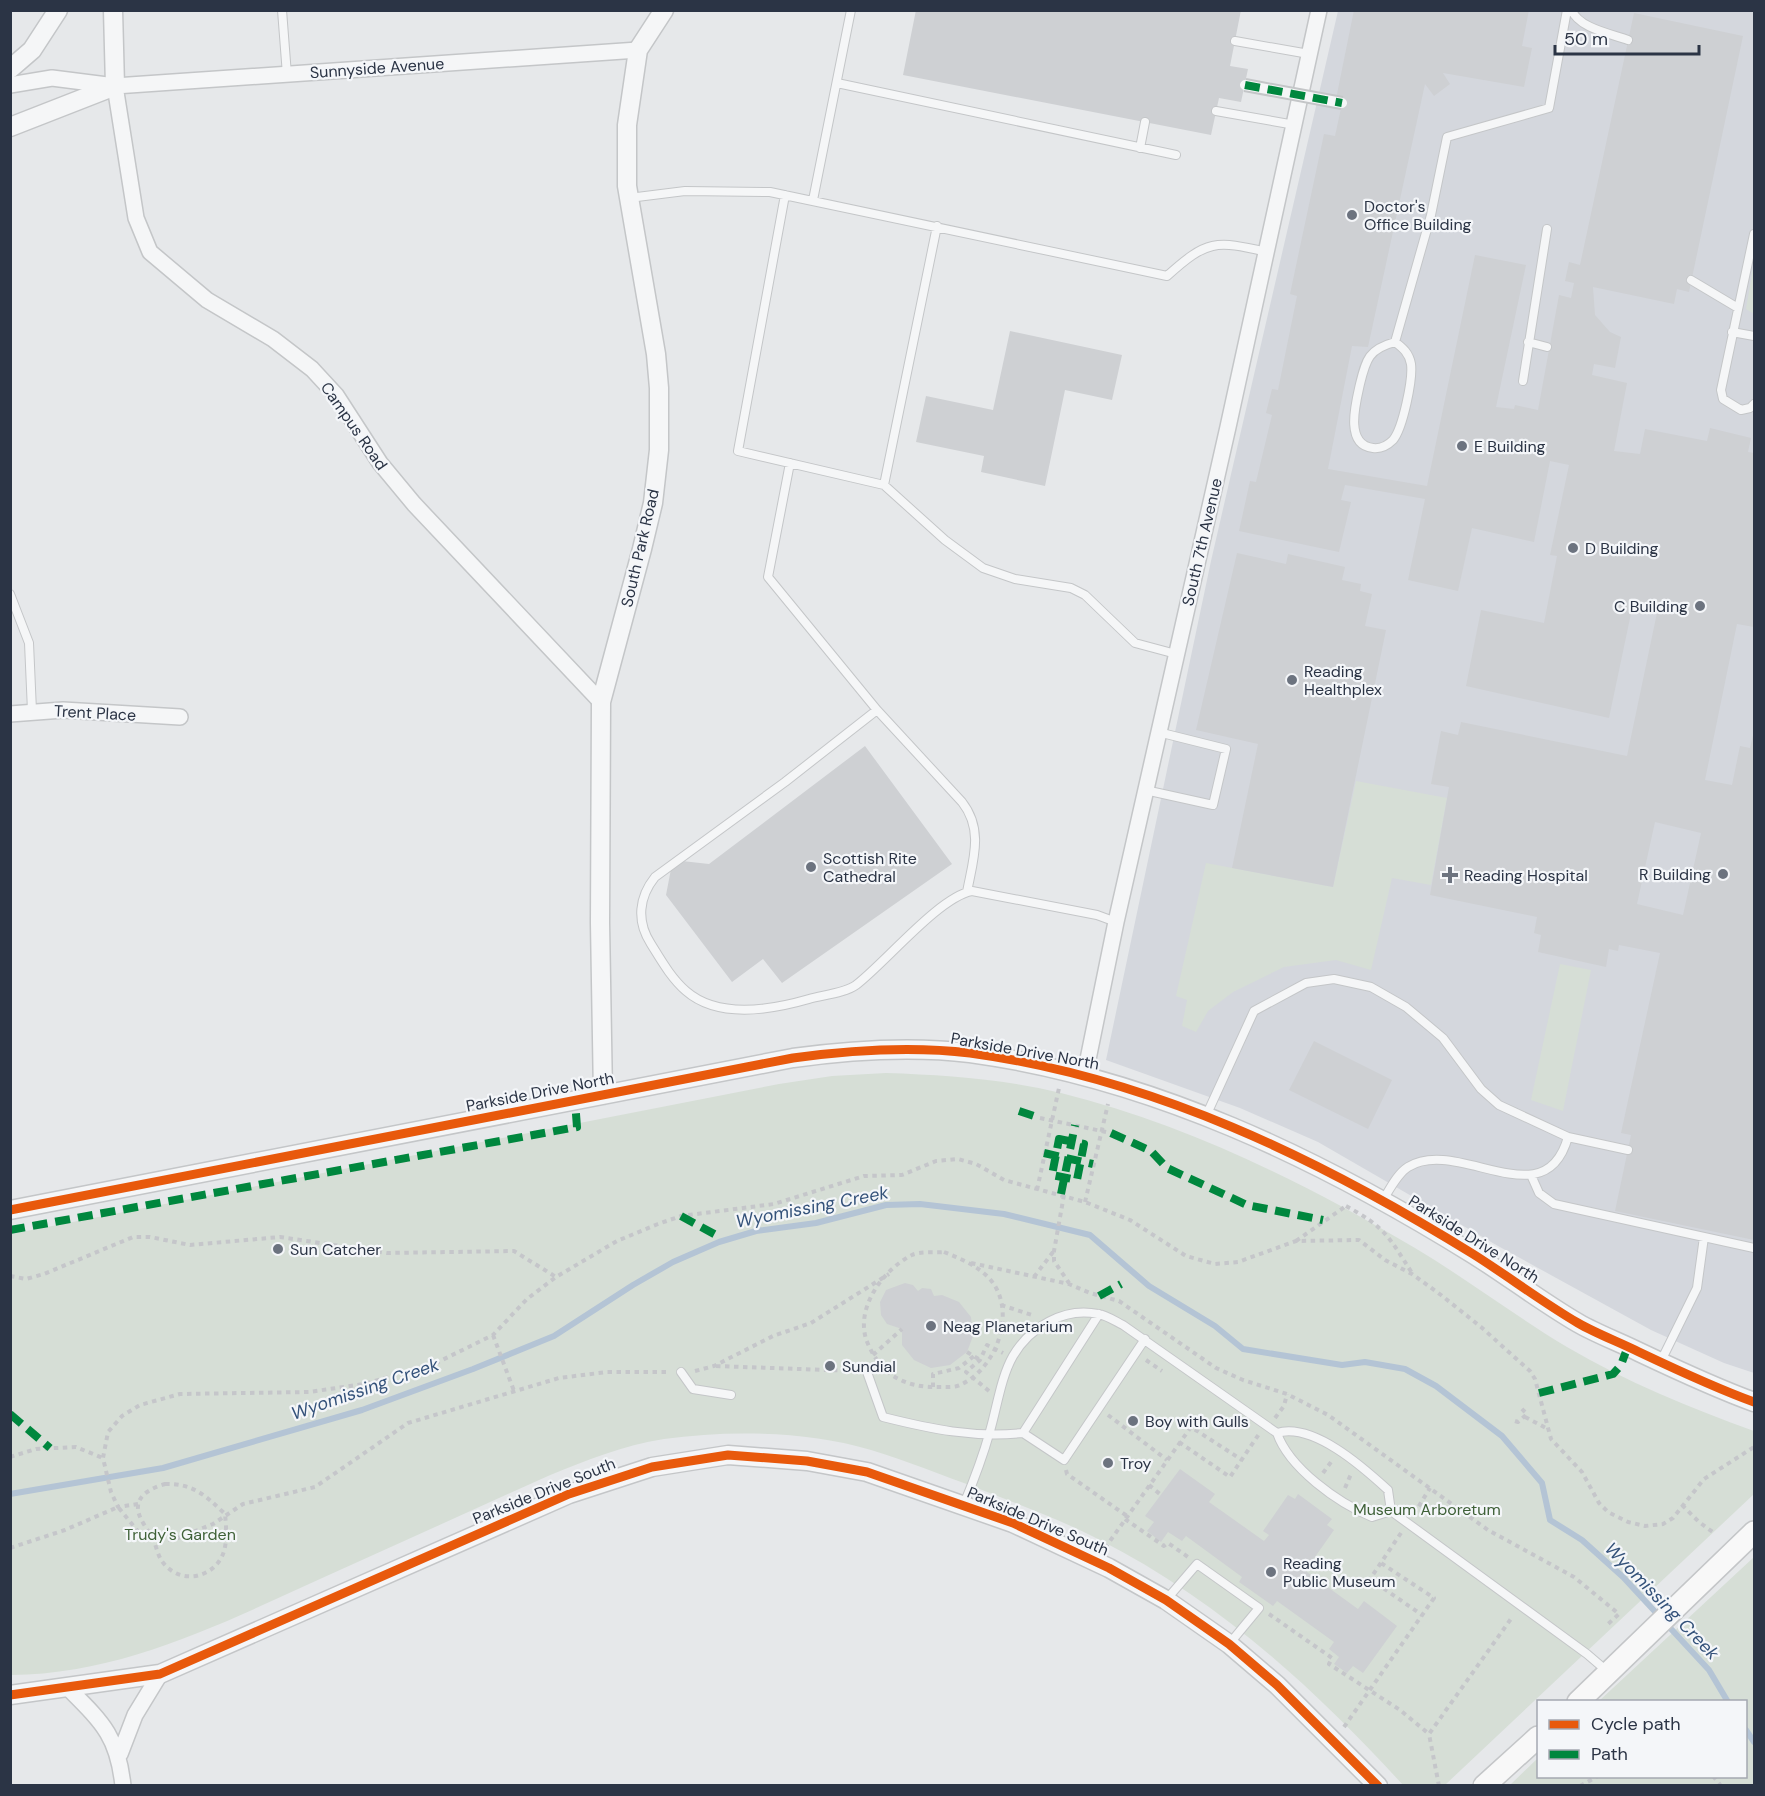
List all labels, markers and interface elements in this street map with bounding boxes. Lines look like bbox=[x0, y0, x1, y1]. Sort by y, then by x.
scale bar bbox=[1555, 18, 1699, 56]
text: 50 m bbox=[1564, 27, 1608, 51]
street label: Sunnyside Avenue bbox=[309, 53, 445, 83]
place label: Doctor's Office Building bbox=[1364, 196, 1472, 235]
marker: Doctor's Office Building bbox=[1345, 208, 1359, 222]
street label: Campus Road bbox=[316, 378, 392, 474]
place label: E Building bbox=[1474, 436, 1546, 457]
marker: E Building bbox=[1455, 439, 1469, 453]
street label: South 7th Avenue bbox=[1177, 476, 1227, 608]
street label: South Park Road bbox=[616, 487, 664, 609]
place label: D Building bbox=[1585, 538, 1659, 559]
marker: D Building bbox=[1566, 541, 1580, 555]
place label: C Building bbox=[1614, 596, 1688, 617]
marker: C Building bbox=[1693, 599, 1707, 613]
place label: Reading Healthplex bbox=[1304, 661, 1382, 700]
marker: Reading Healthplex bbox=[1285, 673, 1299, 687]
street label: Trent Place bbox=[53, 700, 137, 726]
place label: Scottish Rite Cathedral bbox=[823, 848, 917, 887]
marker: Scottish Rite Cathedral bbox=[804, 860, 818, 874]
place label: R Building bbox=[1639, 864, 1711, 885]
place label: Reading Hospital bbox=[1464, 865, 1588, 886]
marker: Reading Hospital bbox=[1441, 866, 1459, 884]
marker: R Building bbox=[1716, 867, 1730, 881]
street label: Parkside Drive North bbox=[949, 1028, 1101, 1074]
street label: Parkside Drive North bbox=[464, 1067, 616, 1117]
water label: Wyomissing Creek bbox=[734, 1180, 891, 1234]
street label: Parkside Drive North bbox=[1405, 1190, 1543, 1288]
place label: Sun Catcher bbox=[290, 1239, 381, 1260]
marker: Sun Catcher bbox=[271, 1242, 285, 1256]
place label: Neag Planetarium bbox=[943, 1316, 1073, 1337]
marker: Neag Planetarium bbox=[924, 1319, 938, 1333]
water label: Wyomissing Creek bbox=[288, 1352, 443, 1426]
place label: Sundial bbox=[842, 1356, 896, 1377]
marker: Sundial bbox=[823, 1359, 837, 1373]
place label: Boy with Gulls bbox=[1145, 1411, 1249, 1432]
marker: Boy with Gulls bbox=[1126, 1414, 1140, 1428]
street label: Parkside Drive South bbox=[470, 1453, 618, 1529]
place label: Troy bbox=[1120, 1453, 1152, 1474]
marker: Troy bbox=[1101, 1456, 1115, 1470]
street label: Parkside Drive South bbox=[964, 1482, 1112, 1560]
park label: Museum Arboretum bbox=[1353, 1499, 1501, 1520]
park label: Trudy's Garden bbox=[124, 1524, 236, 1545]
water label: Wyomissing Creek bbox=[1599, 1537, 1725, 1666]
place label: Reading Public Museum bbox=[1283, 1553, 1395, 1592]
marker: Reading Public Museum bbox=[1264, 1565, 1278, 1579]
legend bbox=[1537, 1700, 1747, 1778]
text: Cycle path bbox=[1591, 1712, 1681, 1736]
text: Path bbox=[1591, 1742, 1628, 1766]

